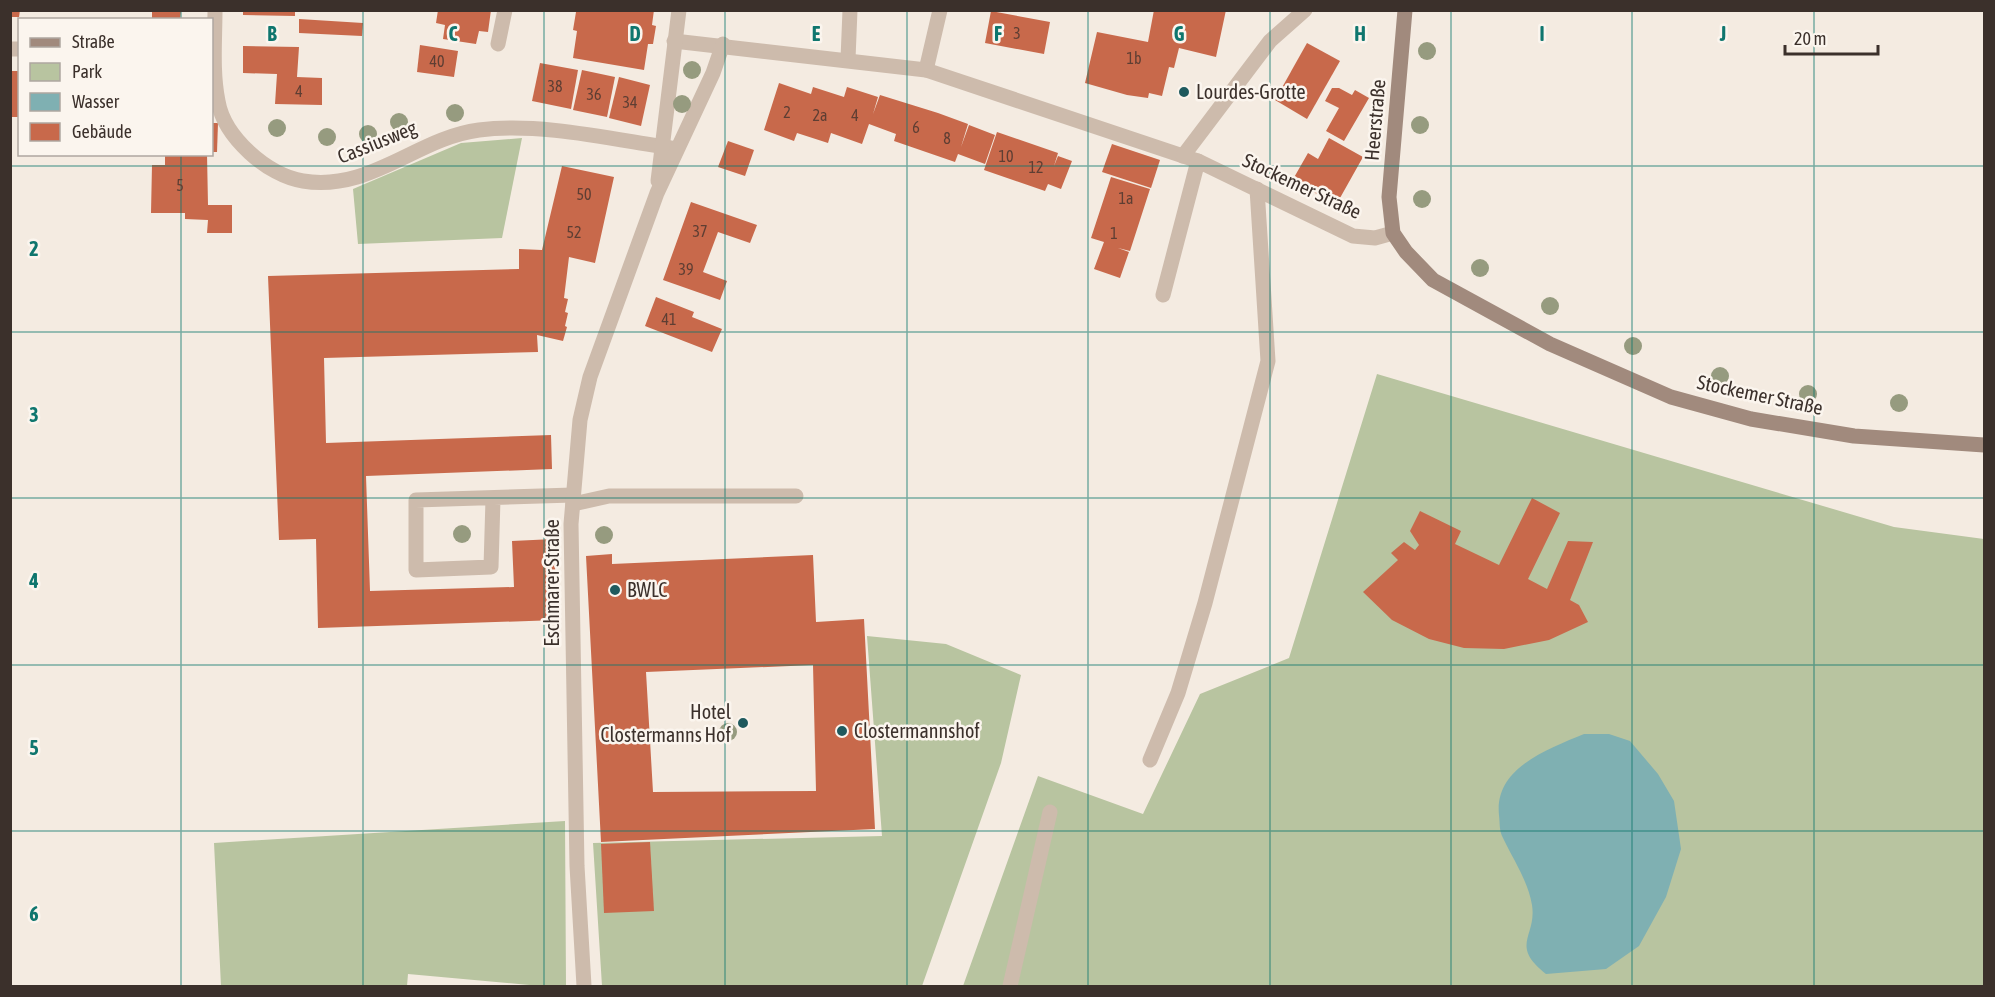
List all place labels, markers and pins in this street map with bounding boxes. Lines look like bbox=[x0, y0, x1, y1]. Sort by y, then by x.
place label: Lourdes-Grotte bbox=[1196, 80, 1306, 103]
marker: Lourdes-Grotte bbox=[1177, 85, 1191, 99]
place label: BWLC bbox=[627, 578, 667, 601]
marker: BWLC bbox=[608, 583, 622, 597]
place label: Hotel Clostermanns Hof bbox=[600, 700, 732, 746]
marker: Hotel Clostermanns Hof bbox=[736, 716, 750, 730]
place label: Clostermannshof bbox=[854, 719, 980, 742]
marker: Clostermannshof bbox=[835, 724, 849, 738]

